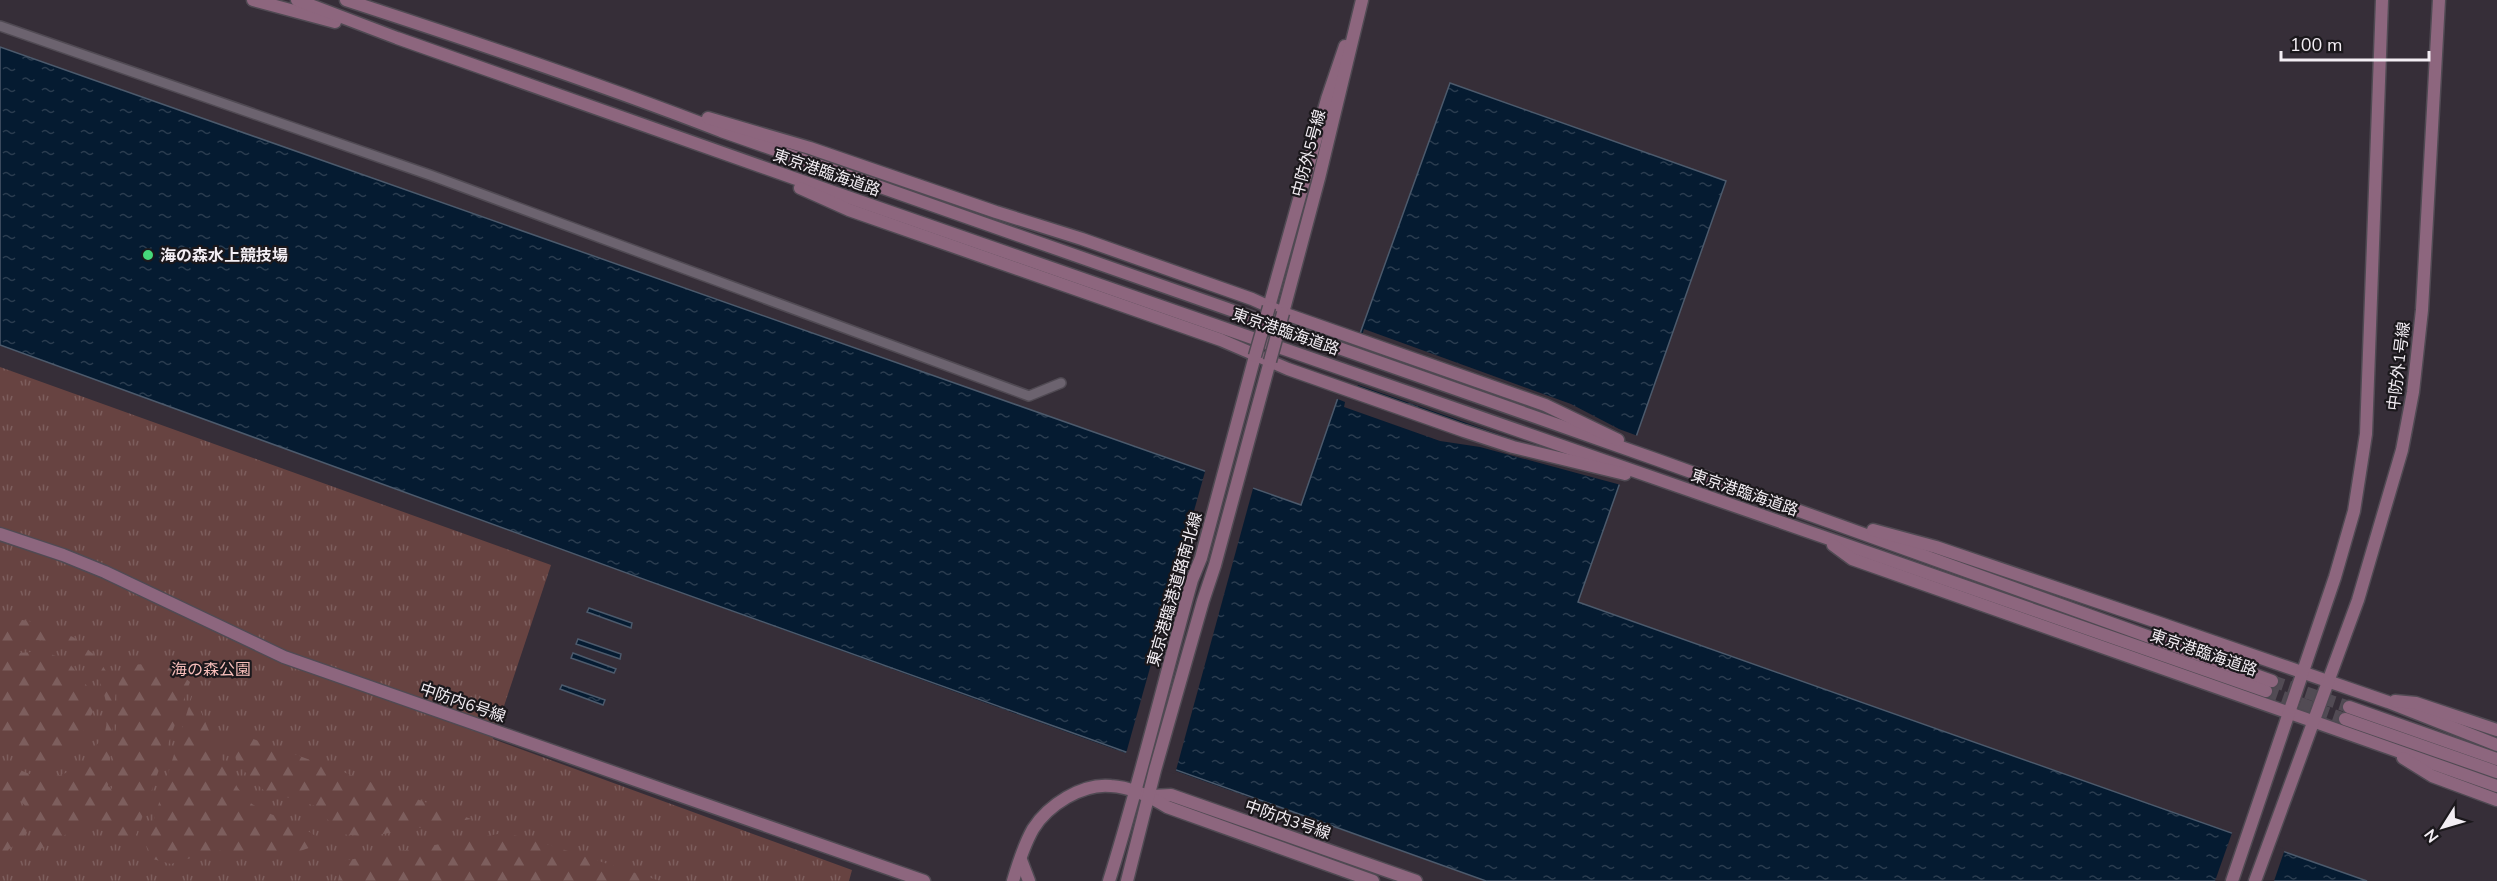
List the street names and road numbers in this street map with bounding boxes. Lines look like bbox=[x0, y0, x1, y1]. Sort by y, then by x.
street label: 中防外5号線 bbox=[1287, 107, 1331, 199]
street label: 東京港臨海道路 bbox=[770, 144, 883, 202]
street label: 東京港臨海道路 bbox=[1229, 303, 1342, 361]
street label: 中防外1号線 bbox=[2383, 320, 2415, 412]
street label: 東京港臨海道路 bbox=[1688, 464, 1801, 522]
street label: 東京港臨港道路南北線 bbox=[1142, 509, 1208, 669]
street label: 東京港臨海道路 bbox=[2147, 624, 2260, 682]
street label: 中防内6号線 bbox=[417, 678, 509, 728]
street label: 中防内3号線 bbox=[1242, 795, 1334, 845]

